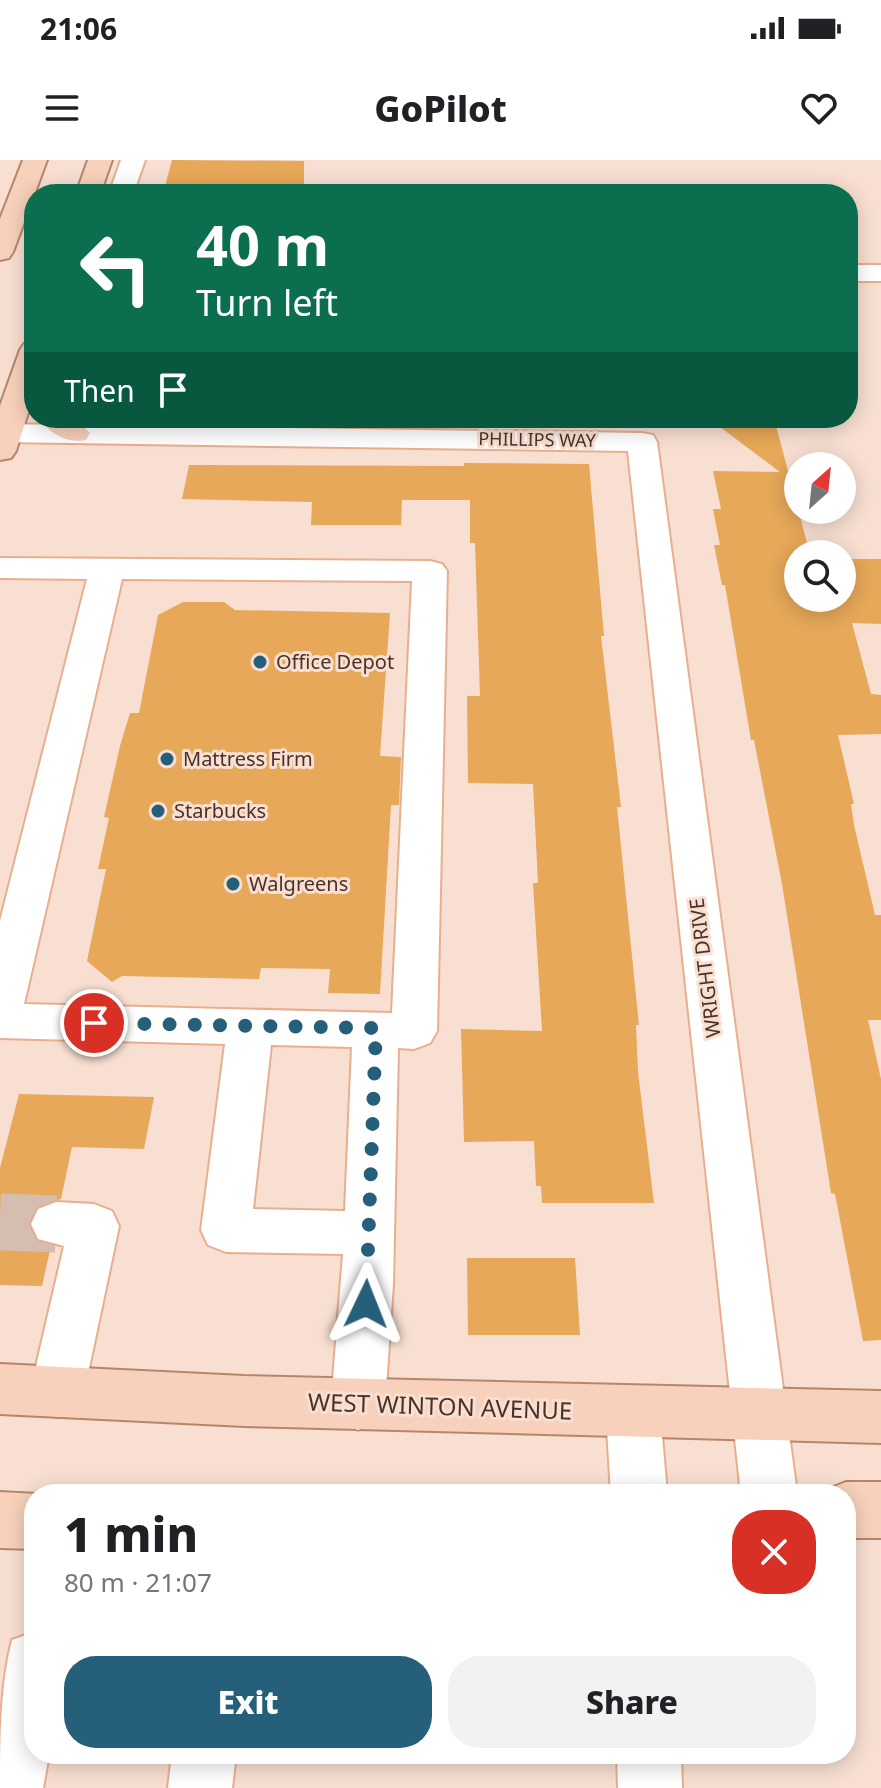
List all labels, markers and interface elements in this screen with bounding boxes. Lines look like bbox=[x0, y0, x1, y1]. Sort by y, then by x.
text: 21:06 bbox=[40, 8, 117, 49]
text: GoPilot bbox=[374, 84, 507, 133]
icon: menu bbox=[40, 86, 84, 130]
icon: heart bbox=[797, 86, 841, 130]
text: 40 m bbox=[196, 206, 329, 282]
icon: left bbox=[64, 216, 168, 320]
text: Turn left bbox=[196, 278, 338, 327]
icon: arrive bbox=[151, 368, 195, 412]
text: Then bbox=[64, 370, 135, 411]
street label: PHILLIPS WAY bbox=[478, 426, 597, 452]
north arrow bbox=[784, 452, 856, 524]
map controls bbox=[784, 452, 856, 612]
button: search bbox=[784, 540, 856, 612]
place label: Office Depot bbox=[276, 648, 394, 675]
marker: Office Depot bbox=[251, 653, 269, 671]
place label: Mattress Firm bbox=[183, 745, 313, 772]
marker: Mattress Firm bbox=[158, 750, 176, 768]
place label: Starbucks bbox=[174, 797, 266, 824]
marker: Starbucks bbox=[149, 802, 167, 820]
place label: Walgreens bbox=[249, 870, 348, 897]
marker: Walgreens bbox=[224, 875, 242, 893]
street label: WRIGHT DRIVE bbox=[683, 897, 726, 1039]
pin bbox=[60, 989, 128, 1057]
icon: arrive bbox=[72, 1001, 116, 1045]
position arrow bbox=[324, 1262, 408, 1346]
street label: WEST WINTON AVENUE bbox=[307, 1384, 573, 1427]
text: 1 min bbox=[64, 1501, 198, 1566]
button: close bbox=[732, 1510, 816, 1594]
text: 80 m · 21:07 bbox=[64, 1564, 212, 1600]
button: Exit bbox=[64, 1656, 432, 1748]
button: Share bbox=[448, 1656, 816, 1748]

